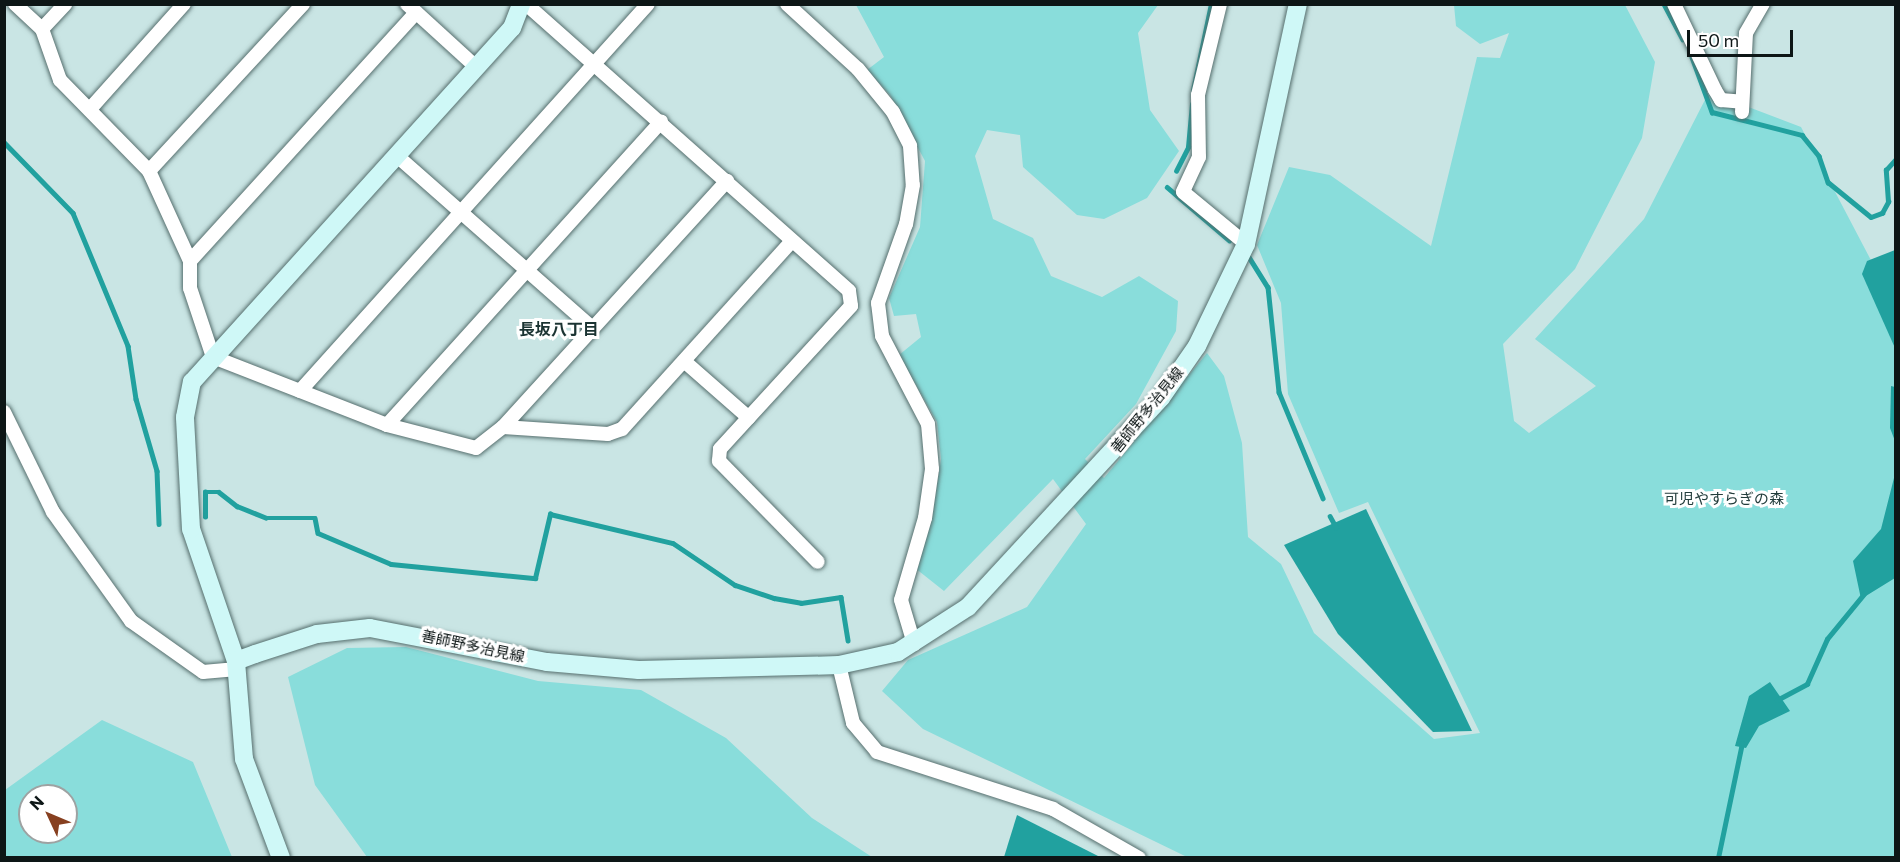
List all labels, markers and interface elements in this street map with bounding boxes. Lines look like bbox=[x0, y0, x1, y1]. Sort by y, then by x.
scale bar bbox=[1690, 18, 1796, 56]
text: 50 m bbox=[1698, 29, 1739, 51]
district label: 長坂八丁目 bbox=[519, 319, 599, 339]
street label: 善師野多治見線 bbox=[1107, 364, 1187, 456]
park label: 可児やすらぎの森 bbox=[1664, 490, 1784, 508]
street label: 善師野多治見線 bbox=[420, 626, 526, 666]
north arrow bbox=[18, 784, 78, 844]
text: N bbox=[25, 792, 47, 813]

